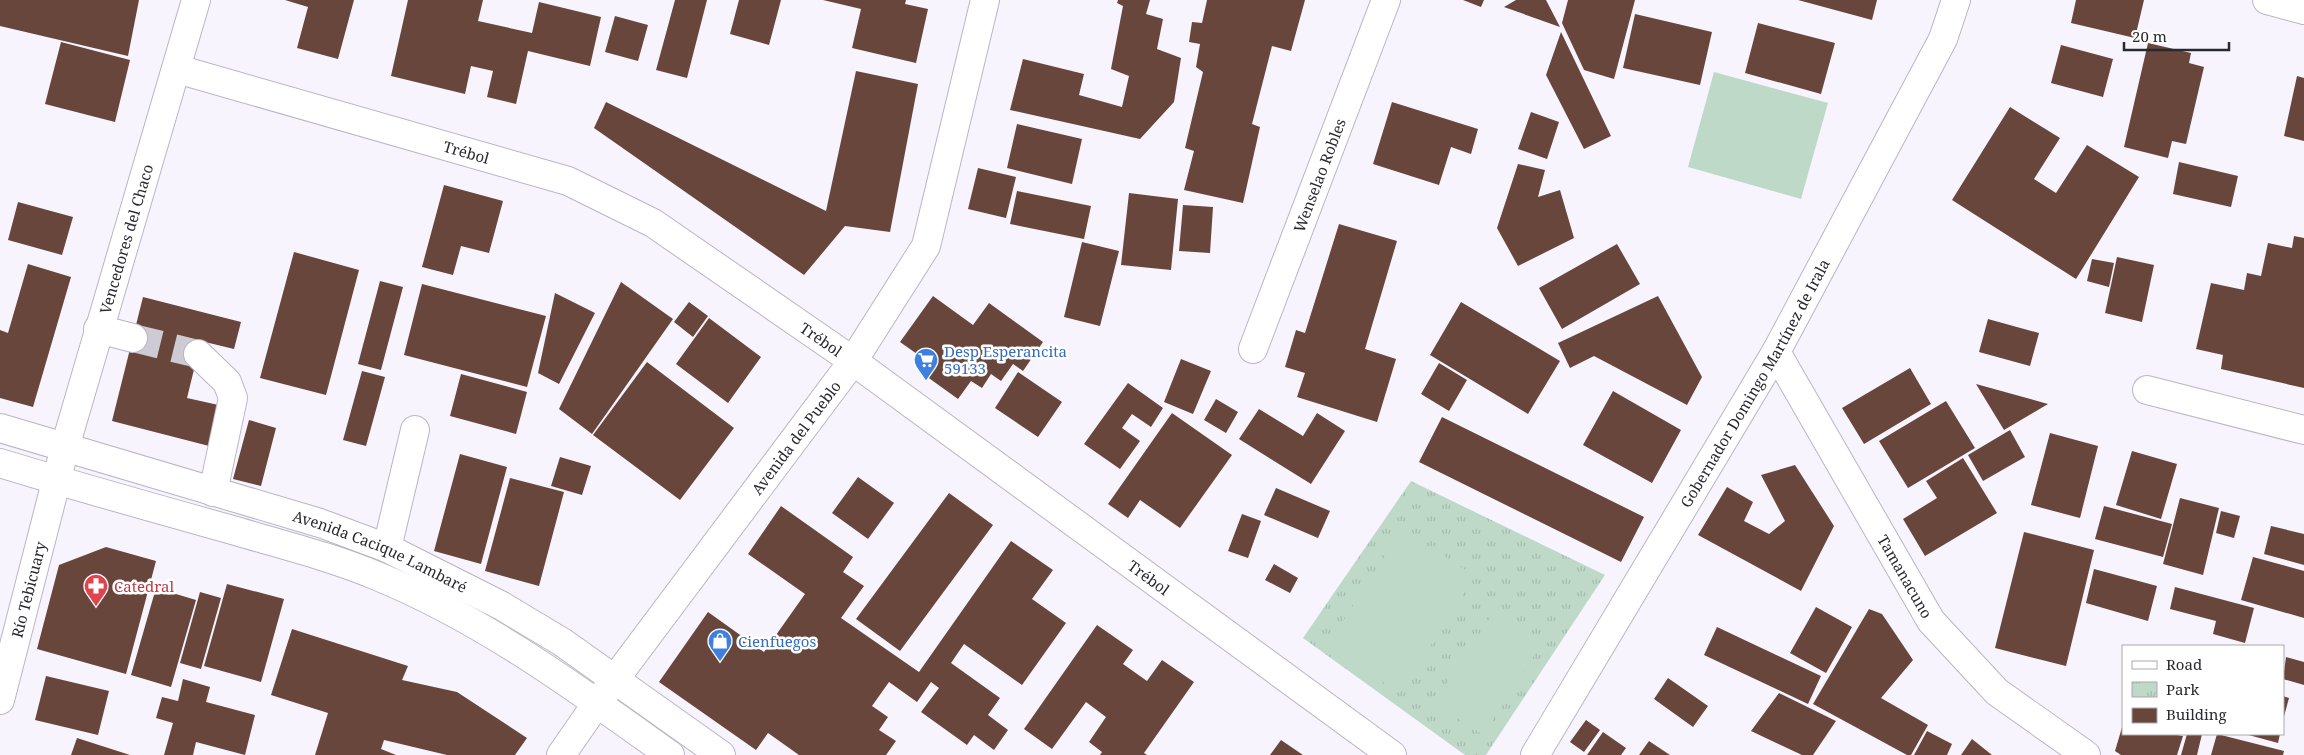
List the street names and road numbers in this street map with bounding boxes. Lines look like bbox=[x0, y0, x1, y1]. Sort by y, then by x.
street label: Wenselao Robles bbox=[1288, 115, 1350, 235]
street label: Trébol bbox=[441, 136, 492, 168]
street label: Vencedores del Chaco bbox=[95, 162, 157, 316]
street label: Gobernador Domingo Martínez de Irala bbox=[1675, 255, 1834, 511]
street label: Trébol bbox=[796, 318, 847, 361]
street label: Avenida del Pueblo bbox=[747, 376, 845, 498]
street label: Avenida Cacique Lambaré bbox=[291, 506, 471, 597]
street label: Tamanacuno bbox=[1873, 531, 1937, 622]
street label: Río Tebicuary bbox=[6, 539, 50, 640]
street label: Trébol bbox=[1124, 555, 1174, 599]

